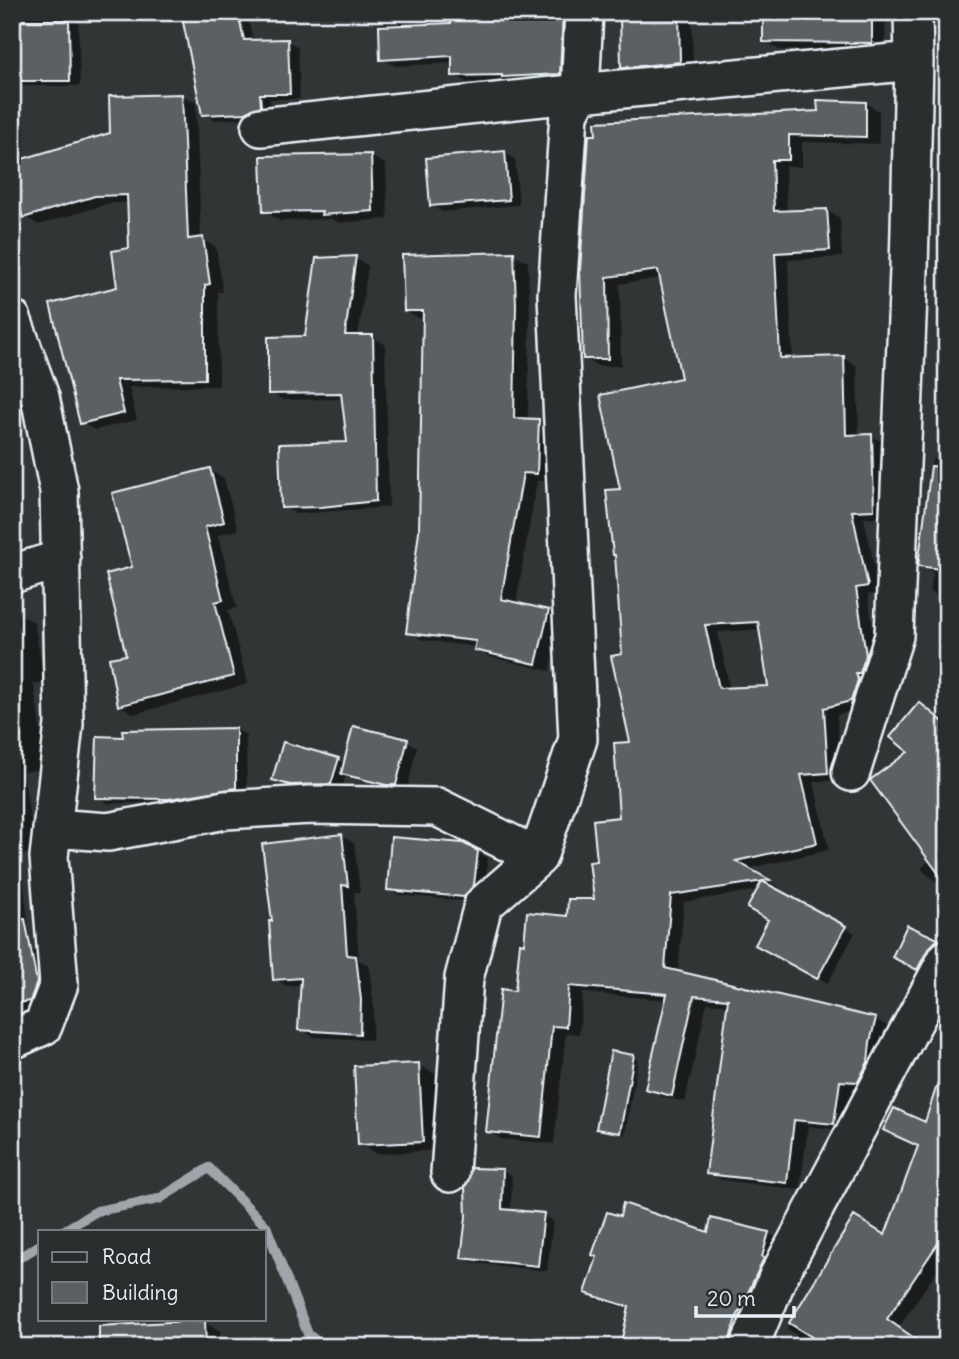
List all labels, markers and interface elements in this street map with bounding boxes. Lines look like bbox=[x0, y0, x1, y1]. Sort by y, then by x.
legend bbox=[38, 1230, 266, 1320]
text: Road bbox=[102, 1243, 151, 1270]
scale bar bbox=[696, 1275, 794, 1319]
text: Building bbox=[102, 1279, 178, 1306]
text: 20 m bbox=[707, 1285, 756, 1312]

